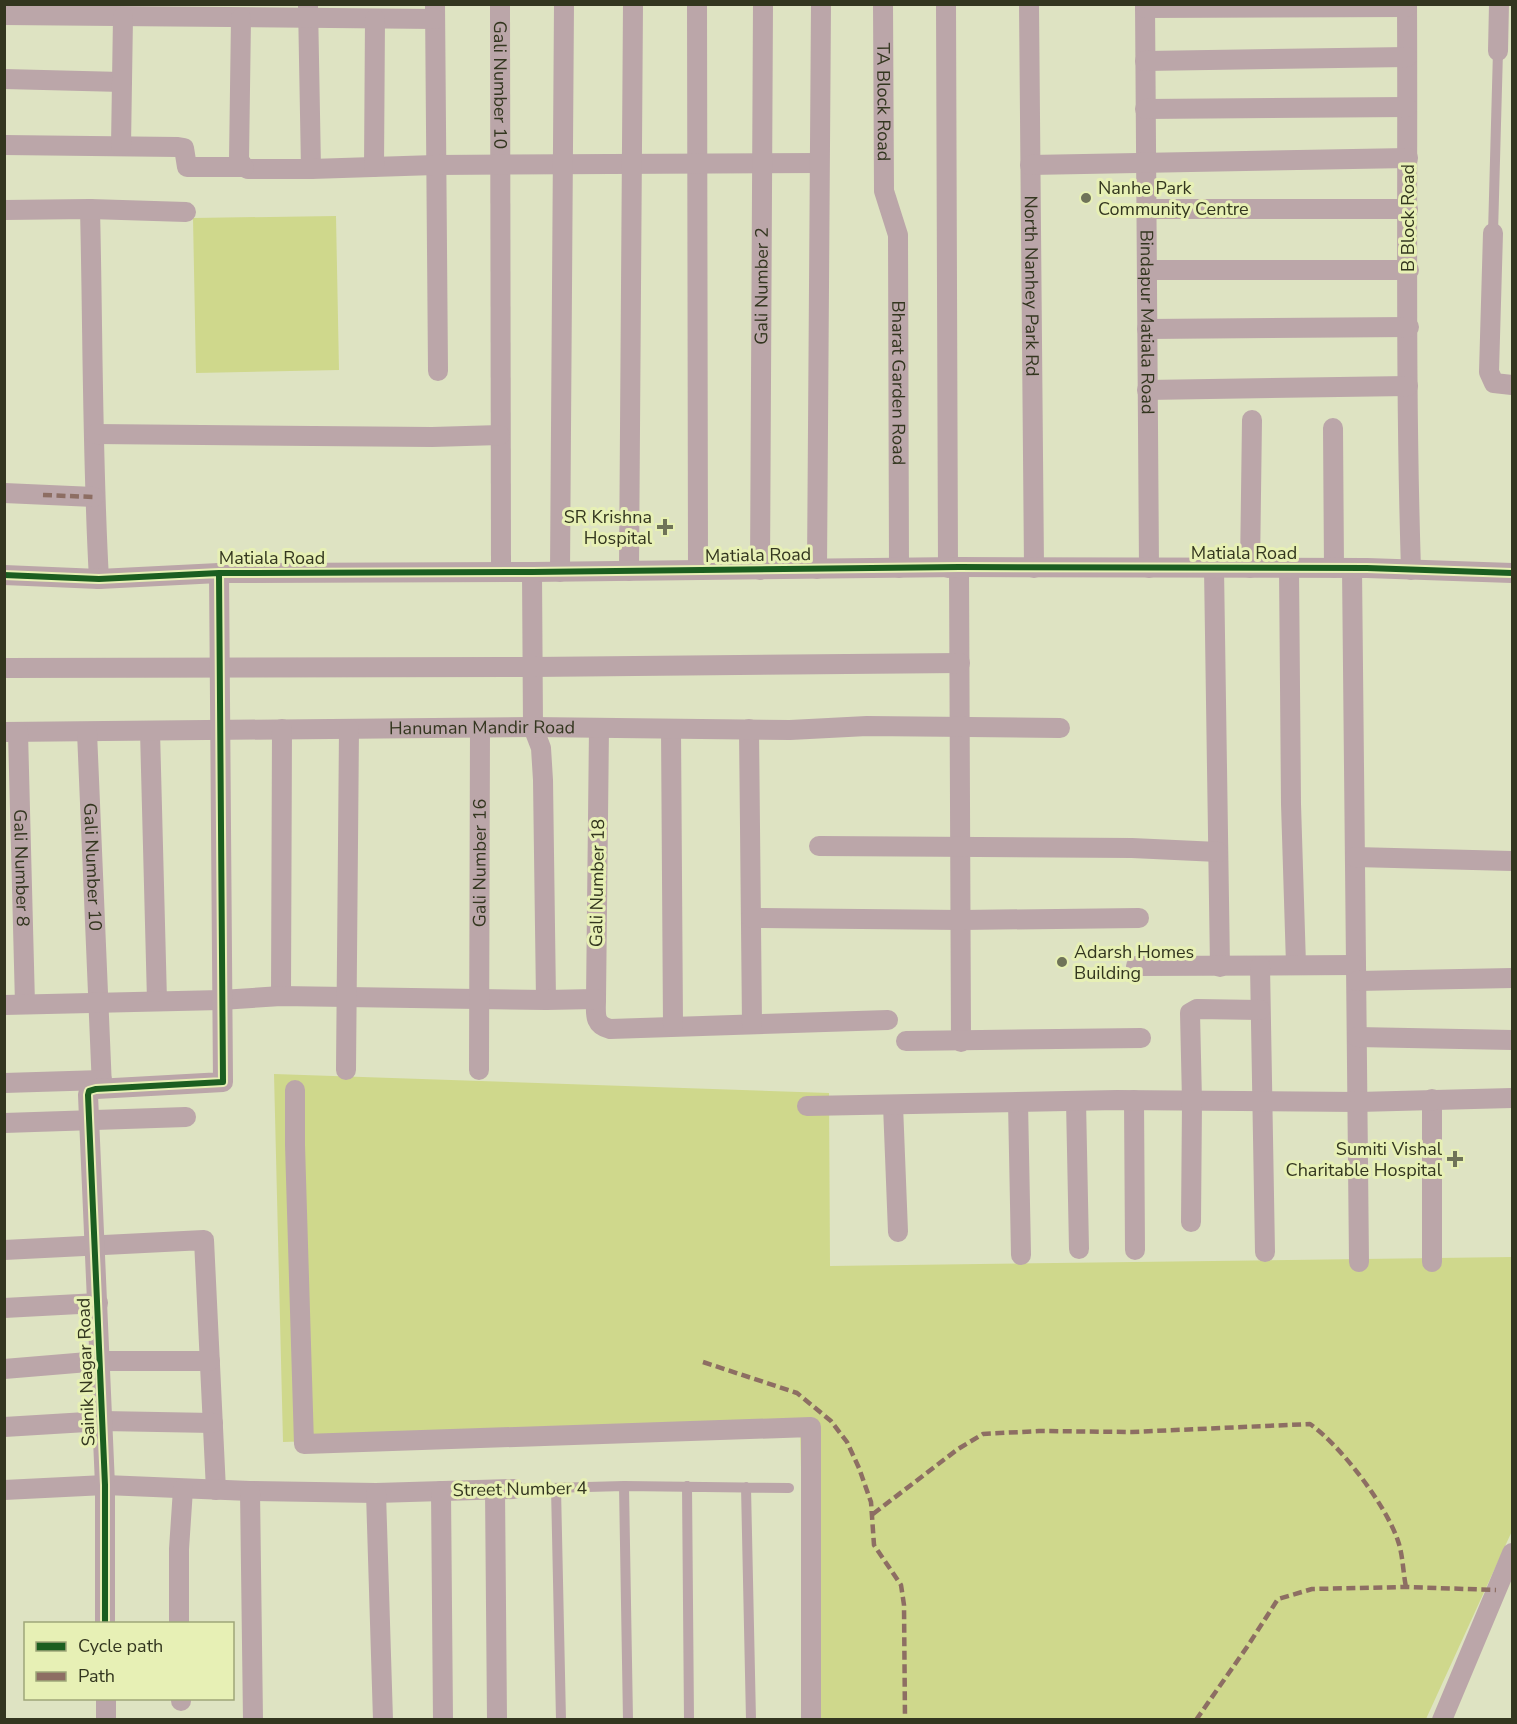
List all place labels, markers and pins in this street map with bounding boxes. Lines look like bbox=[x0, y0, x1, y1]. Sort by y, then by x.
place label: Nanhe Park Community Centre bbox=[1098, 176, 1249, 221]
marker: Nanhe Park Community Centre bbox=[1079, 191, 1093, 205]
place label: SR Krishna Hospital bbox=[564, 505, 653, 550]
marker: SR Krishna Hospital bbox=[656, 518, 674, 536]
place label: Adarsh Homes Building bbox=[1074, 940, 1194, 985]
marker: Adarsh Homes Building bbox=[1055, 955, 1069, 969]
place label: Sumiti Vishal Charitable Hospital bbox=[1286, 1137, 1443, 1182]
marker: Sumiti Vishal Charitable Hospital bbox=[1446, 1150, 1464, 1168]

